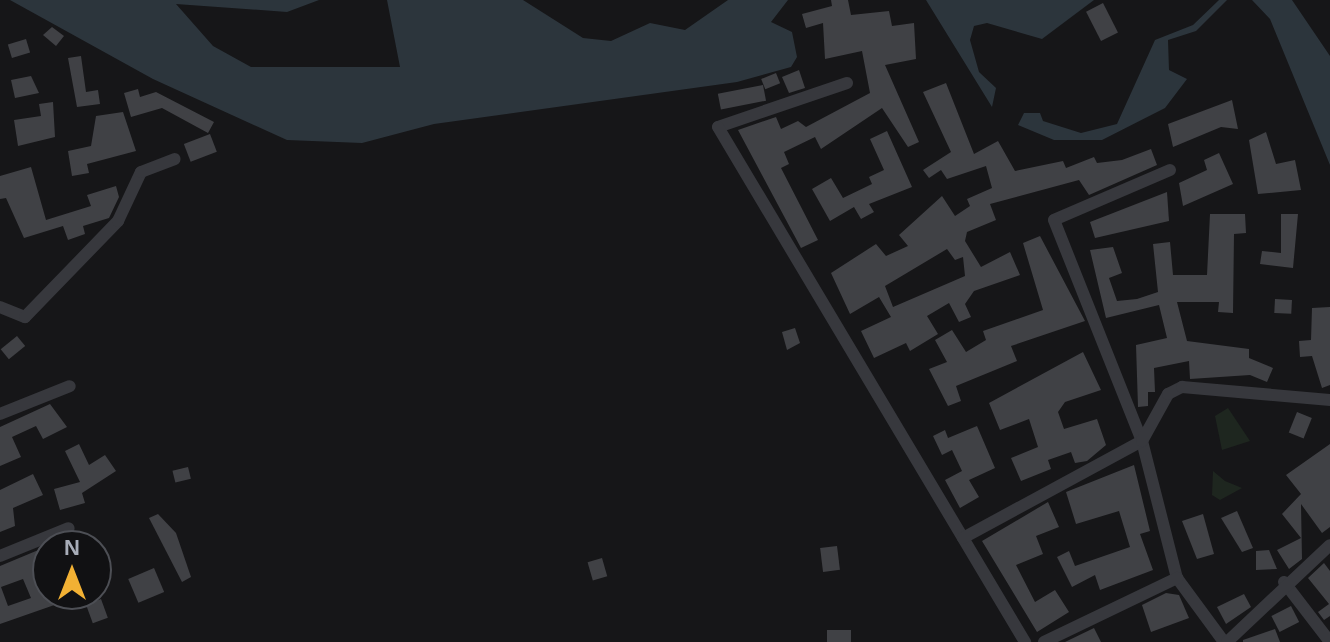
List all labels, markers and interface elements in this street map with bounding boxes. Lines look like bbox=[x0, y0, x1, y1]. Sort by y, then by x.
north arrow bbox=[32, 530, 112, 610]
text: N bbox=[64, 535, 80, 560]

